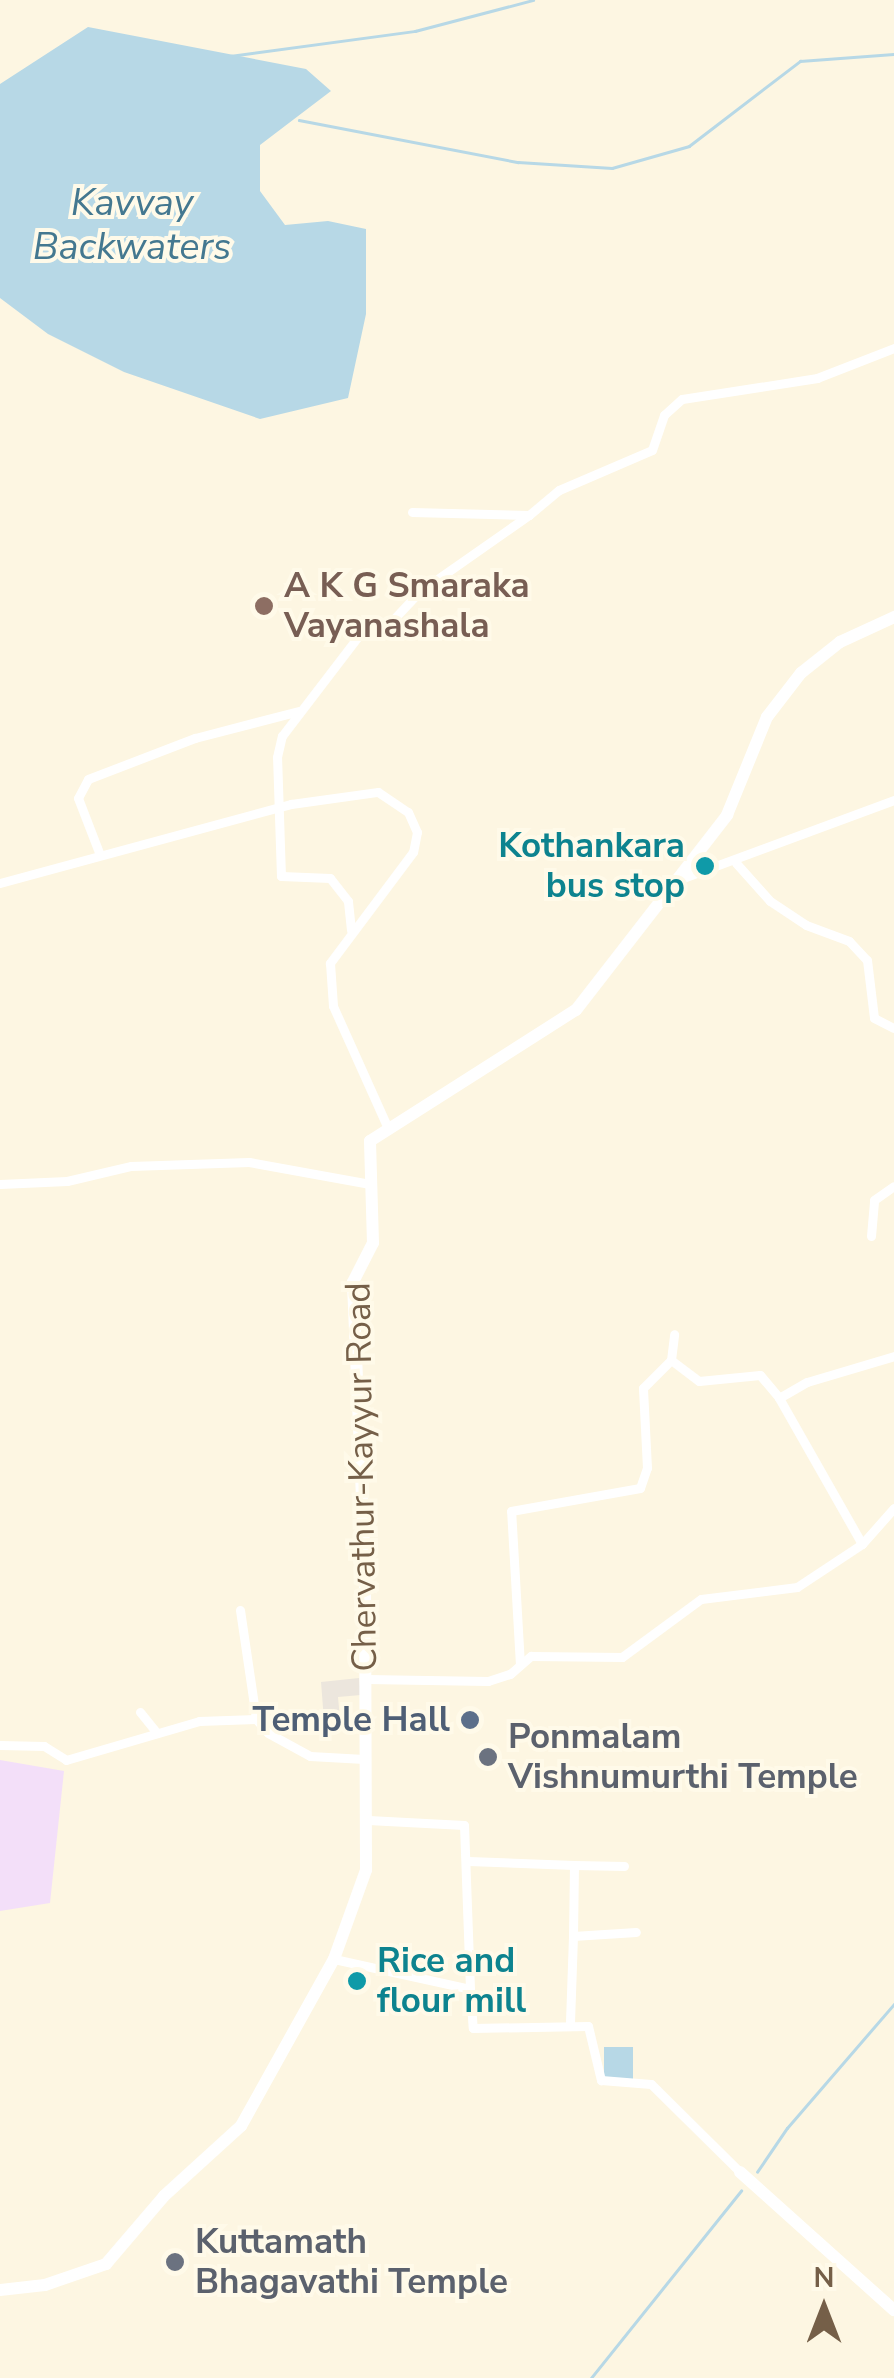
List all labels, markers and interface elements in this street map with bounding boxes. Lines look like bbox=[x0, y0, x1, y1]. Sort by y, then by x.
water label: Kavvay Backwaters bbox=[33, 180, 231, 270]
place label: A K G Smaraka Vayanashala bbox=[284, 565, 530, 647]
marker: A K G Smaraka Vayanashala bbox=[253, 595, 275, 617]
place label: Kothankara bus stop bbox=[498, 825, 685, 907]
marker: Kothankara bus stop bbox=[694, 855, 716, 877]
street label: Chervathur-Kayyur Road bbox=[338, 1282, 386, 1672]
place label: Temple Hall bbox=[252, 1699, 450, 1741]
marker: Temple Hall bbox=[459, 1709, 481, 1731]
place label: Ponmalam Vishnumurthi Temple bbox=[508, 1716, 858, 1798]
marker: Ponmalam Vishnumurthi Temple bbox=[477, 1746, 499, 1768]
place label: Rice and flour mill bbox=[377, 1940, 526, 2022]
marker: Rice and flour mill bbox=[346, 1970, 368, 1992]
place label: Kuttamath Bhagavathi Temple bbox=[195, 2221, 508, 2303]
marker: Kuttamath Bhagavathi Temple bbox=[164, 2251, 186, 2273]
north arrow bbox=[774, 2258, 874, 2358]
text: N bbox=[814, 2259, 834, 2297]

